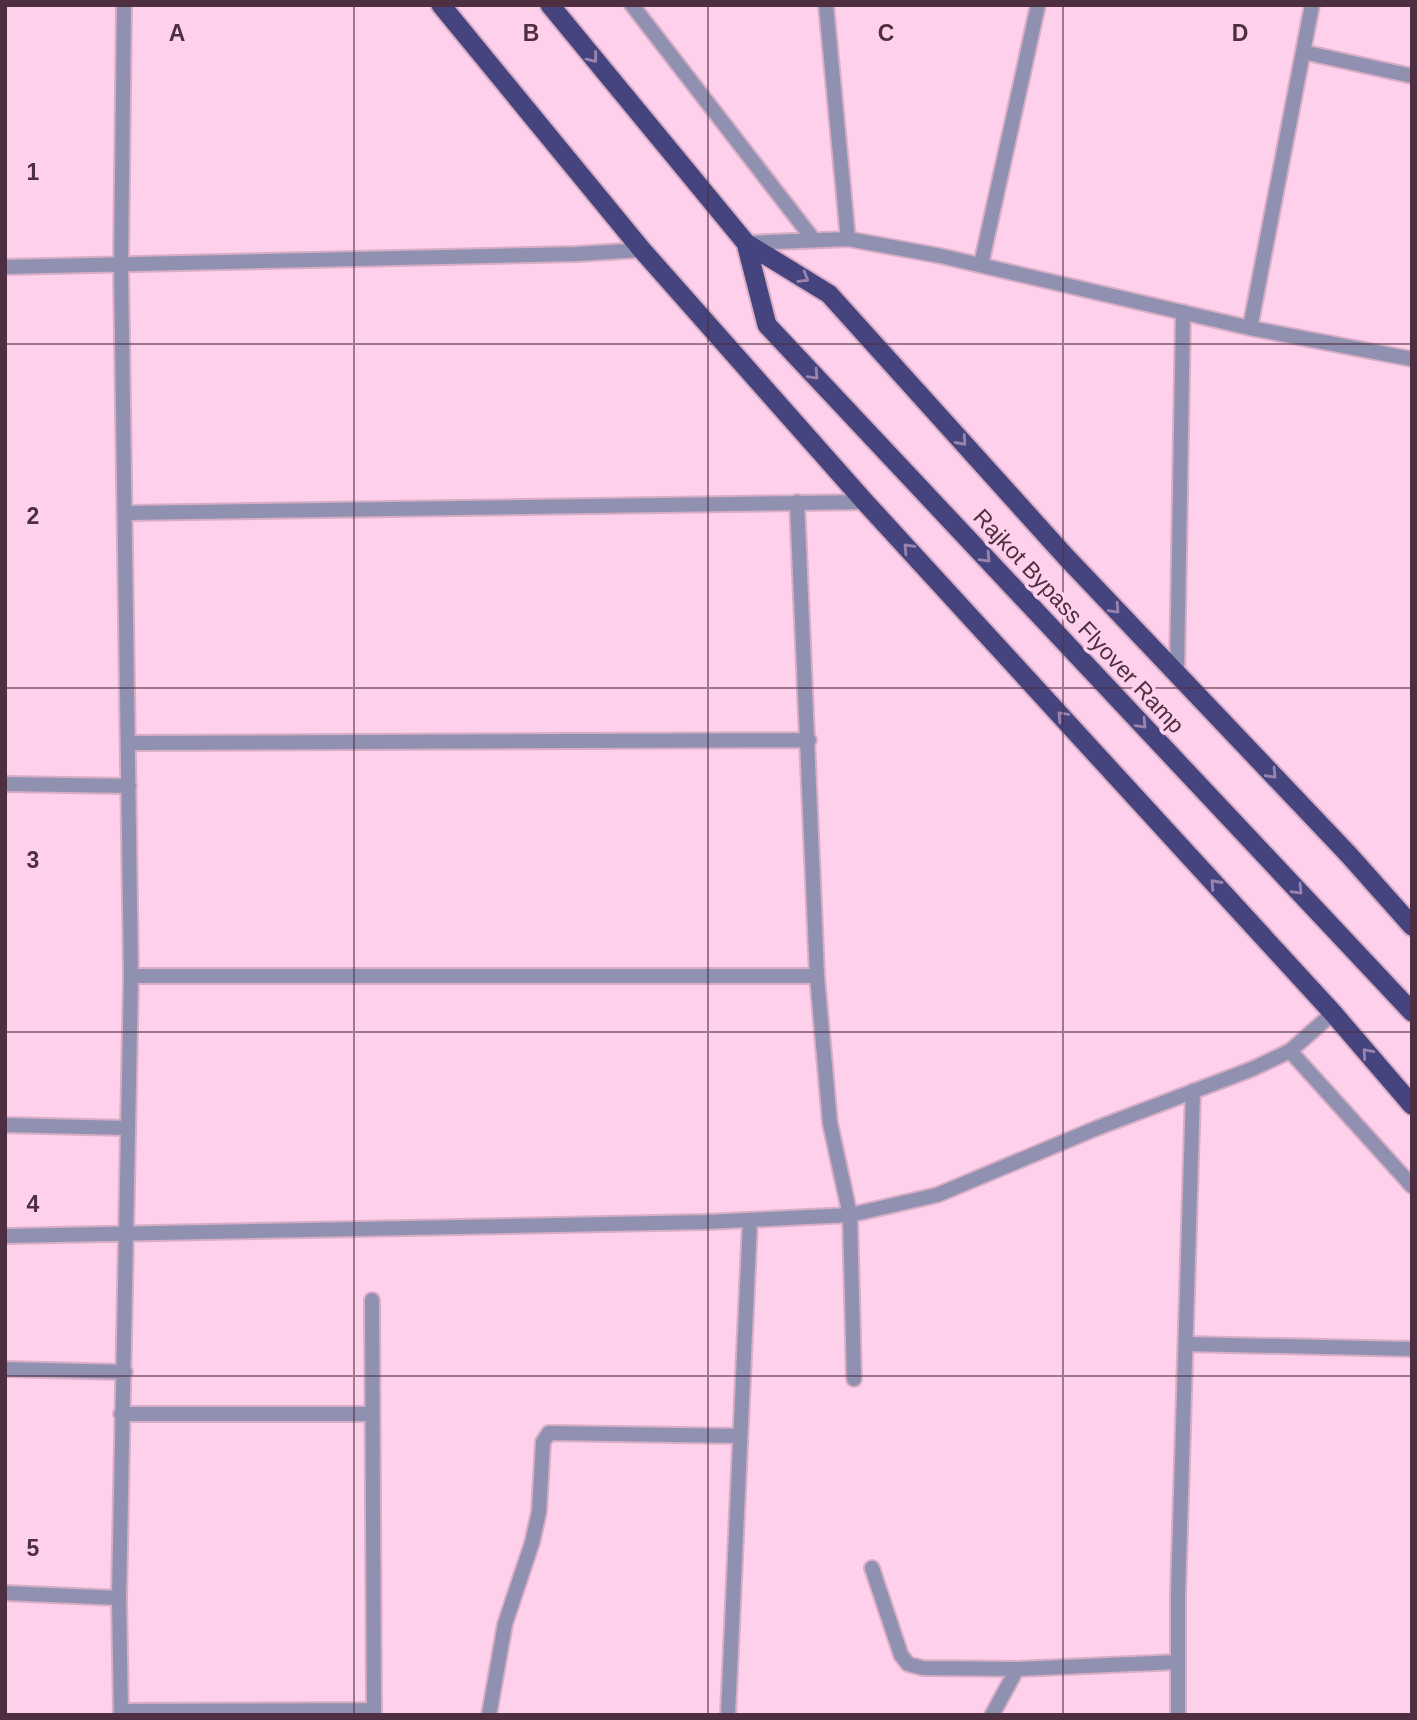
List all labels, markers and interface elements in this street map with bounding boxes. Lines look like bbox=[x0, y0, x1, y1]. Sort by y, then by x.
text: A bbox=[169, 20, 185, 46]
text: B bbox=[523, 20, 539, 46]
text: C bbox=[878, 20, 894, 46]
text: D bbox=[1232, 20, 1248, 46]
one-way arrow bbox=[585, 50, 598, 63]
text: 1 bbox=[27, 159, 40, 185]
one-way arrow bbox=[796, 270, 809, 283]
one-way arrow bbox=[806, 367, 818, 380]
one-way arrow bbox=[953, 433, 966, 446]
text: 2 bbox=[27, 503, 39, 529]
street label: Rajkot Bypass Flyover Ramp bbox=[968, 504, 1190, 738]
one-way arrow bbox=[904, 543, 916, 556]
one-way arrow bbox=[978, 550, 991, 563]
one-way arrow bbox=[1107, 601, 1120, 614]
one-way arrow bbox=[1057, 711, 1070, 724]
one-way arrow bbox=[1134, 716, 1146, 729]
one-way arrow bbox=[1263, 766, 1276, 779]
text: 3 bbox=[27, 847, 39, 873]
one-way arrow bbox=[1211, 879, 1224, 892]
one-way arrow bbox=[1289, 882, 1302, 895]
one-way arrow bbox=[1363, 1048, 1375, 1061]
text: 4 bbox=[27, 1191, 40, 1217]
text: 5 bbox=[27, 1535, 40, 1561]

